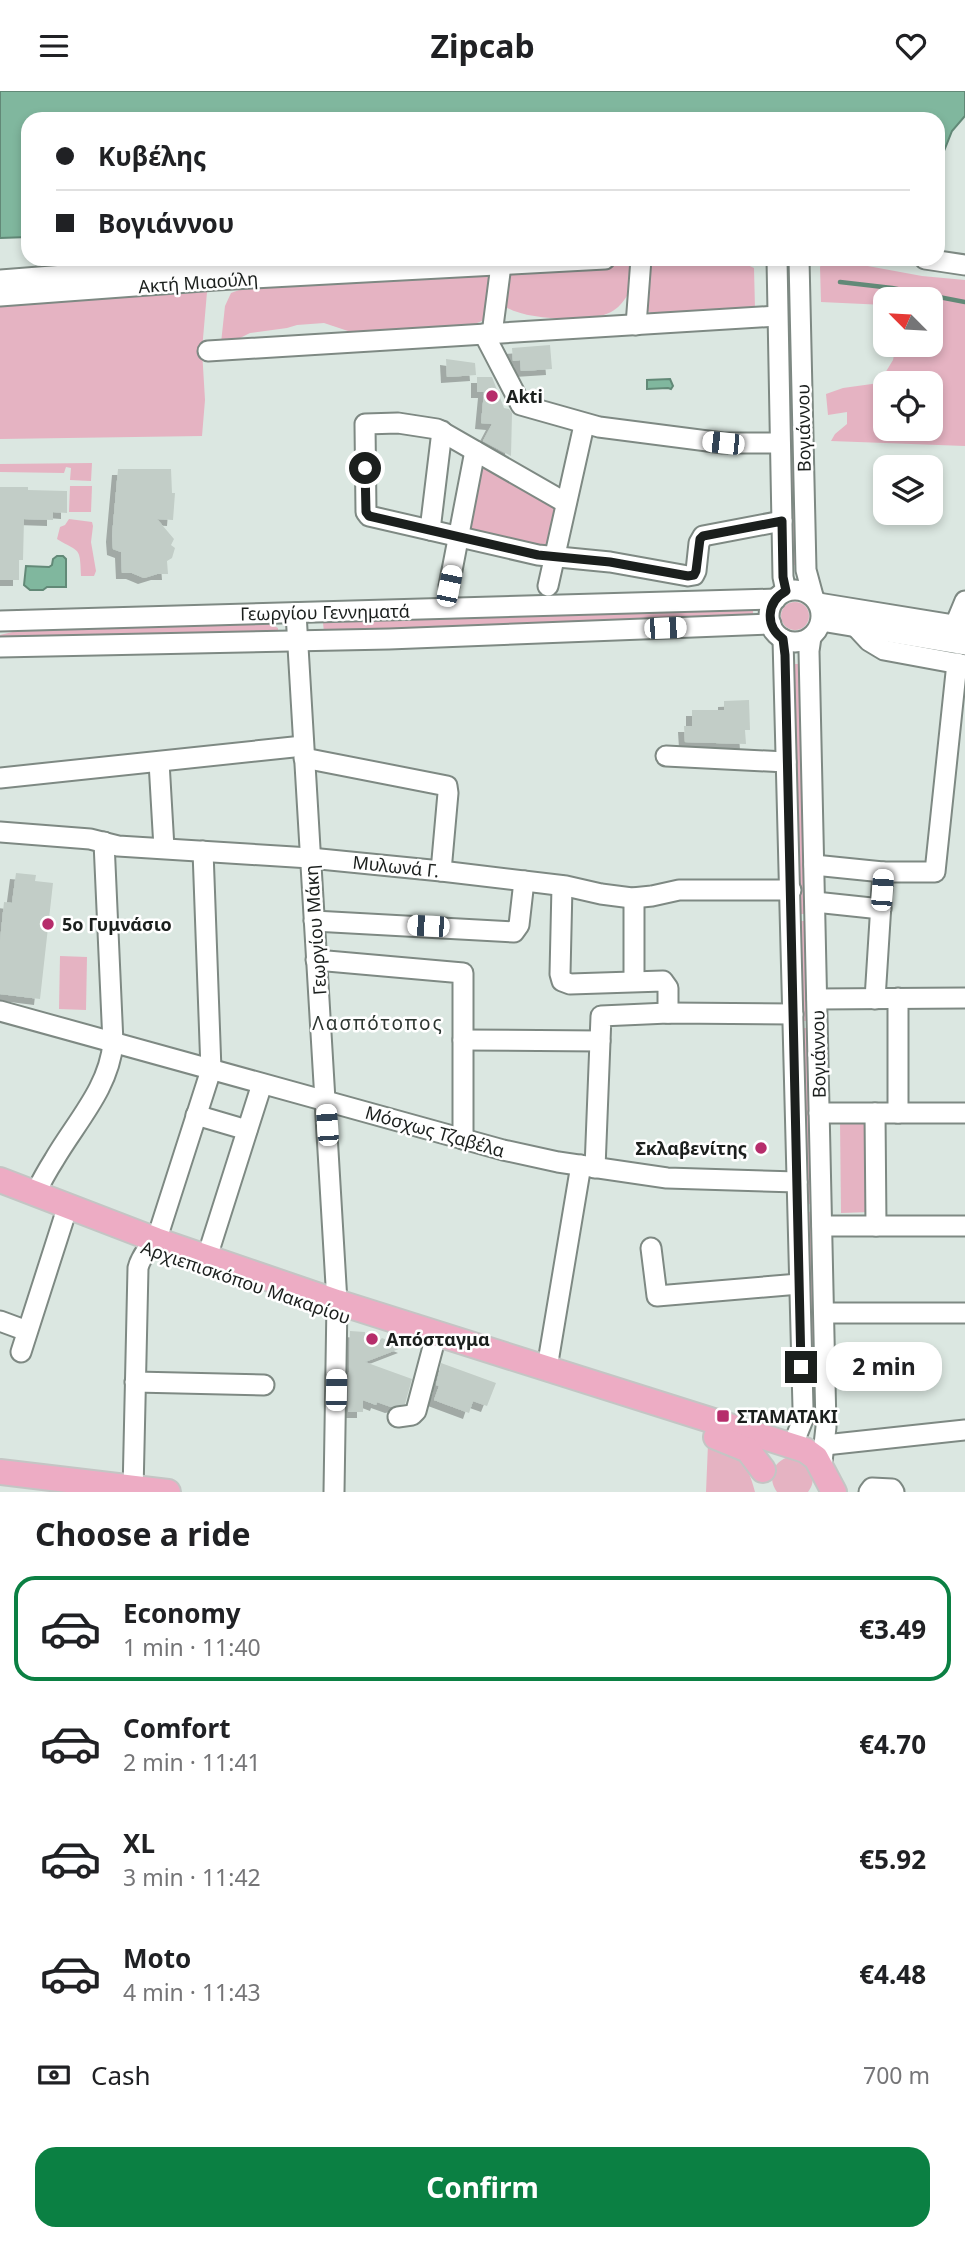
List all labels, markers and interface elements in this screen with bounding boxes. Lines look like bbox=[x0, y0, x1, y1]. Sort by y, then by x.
text: Zipcab bbox=[430, 24, 535, 67]
icon: menu bbox=[35, 27, 73, 65]
icon: heart bbox=[892, 27, 930, 65]
text: Κυβέλης bbox=[98, 138, 206, 174]
text: Βογιάννου bbox=[98, 205, 234, 241]
street label: Ακτή Μιαούλη bbox=[137, 266, 259, 298]
north arrow bbox=[873, 287, 943, 357]
map controls bbox=[873, 287, 943, 525]
button: locate bbox=[873, 371, 943, 441]
place label: Akti bbox=[506, 384, 543, 408]
street label: Βογιάννου bbox=[790, 384, 816, 472]
marker: Akti bbox=[484, 388, 500, 404]
car bbox=[702, 430, 745, 456]
route start bbox=[349, 452, 381, 484]
button: layers bbox=[873, 455, 943, 525]
car bbox=[435, 563, 464, 609]
street label: Γεωργίου Γεννηματά bbox=[240, 599, 410, 625]
car bbox=[644, 617, 687, 639]
street label: Μυλωνά Γ. bbox=[351, 850, 441, 882]
street label: Γεωργίου Μάκη bbox=[298, 864, 332, 996]
car bbox=[871, 868, 894, 912]
place label: 5ο Γυμνάσιο bbox=[62, 912, 172, 936]
car bbox=[407, 914, 450, 938]
marker: 5ο Γυμνάσιο bbox=[40, 916, 56, 932]
district label: Λασπότοπος bbox=[312, 1010, 444, 1036]
street label: Βογιάννου bbox=[805, 1010, 831, 1098]
street label: Μόσχως Τζαβέλα bbox=[363, 1100, 507, 1162]
car bbox=[316, 1103, 339, 1147]
place label: Σκλαβενίτης bbox=[635, 1136, 747, 1160]
marker: Σκλαβενίτης bbox=[753, 1140, 769, 1156]
street label: Αρχιεπισκόπου Μακαρίου bbox=[138, 1235, 354, 1329]
place label: Απόσταγμα bbox=[386, 1327, 490, 1351]
marker: Απόσταγμα bbox=[364, 1331, 380, 1347]
callout: 2 min bbox=[826, 1343, 941, 1391]
text: 2 min bbox=[852, 1350, 916, 1382]
route end bbox=[785, 1351, 817, 1383]
car bbox=[326, 1369, 347, 1411]
place label: ΣΤΑΜΑΤΑΚΙ bbox=[737, 1404, 838, 1428]
marker: ΣΤΑΜΑΤΑΚΙ bbox=[715, 1408, 731, 1424]
text: Choose a ride bbox=[35, 1512, 251, 1555]
text: Economy bbox=[123, 1595, 241, 1631]
icon: car bbox=[39, 1597, 102, 1660]
text: €3.49 bbox=[859, 1611, 926, 1647]
text: 1 min · 11:40 bbox=[123, 1631, 261, 1663]
text: Comfort bbox=[123, 1710, 231, 1746]
icon: car bbox=[39, 1712, 102, 1775]
text: €4.70 bbox=[859, 1726, 926, 1762]
text: 2 min · 11:41 bbox=[123, 1746, 261, 1778]
text: XL bbox=[123, 1825, 155, 1861]
icon: car bbox=[39, 1827, 102, 1890]
text: €5.92 bbox=[859, 1841, 926, 1877]
text: 3 min · 11:42 bbox=[123, 1861, 261, 1893]
text: Moto bbox=[123, 1940, 191, 1976]
icon: car bbox=[39, 1942, 102, 2005]
text: €4.48 bbox=[859, 1956, 926, 1992]
text: 4 min · 11:43 bbox=[123, 1976, 261, 2008]
icon: cash bbox=[35, 2056, 73, 2094]
text: Cash bbox=[91, 2057, 151, 2093]
text: 700 m bbox=[863, 2059, 930, 2091]
button: Confirm bbox=[35, 2147, 930, 2227]

